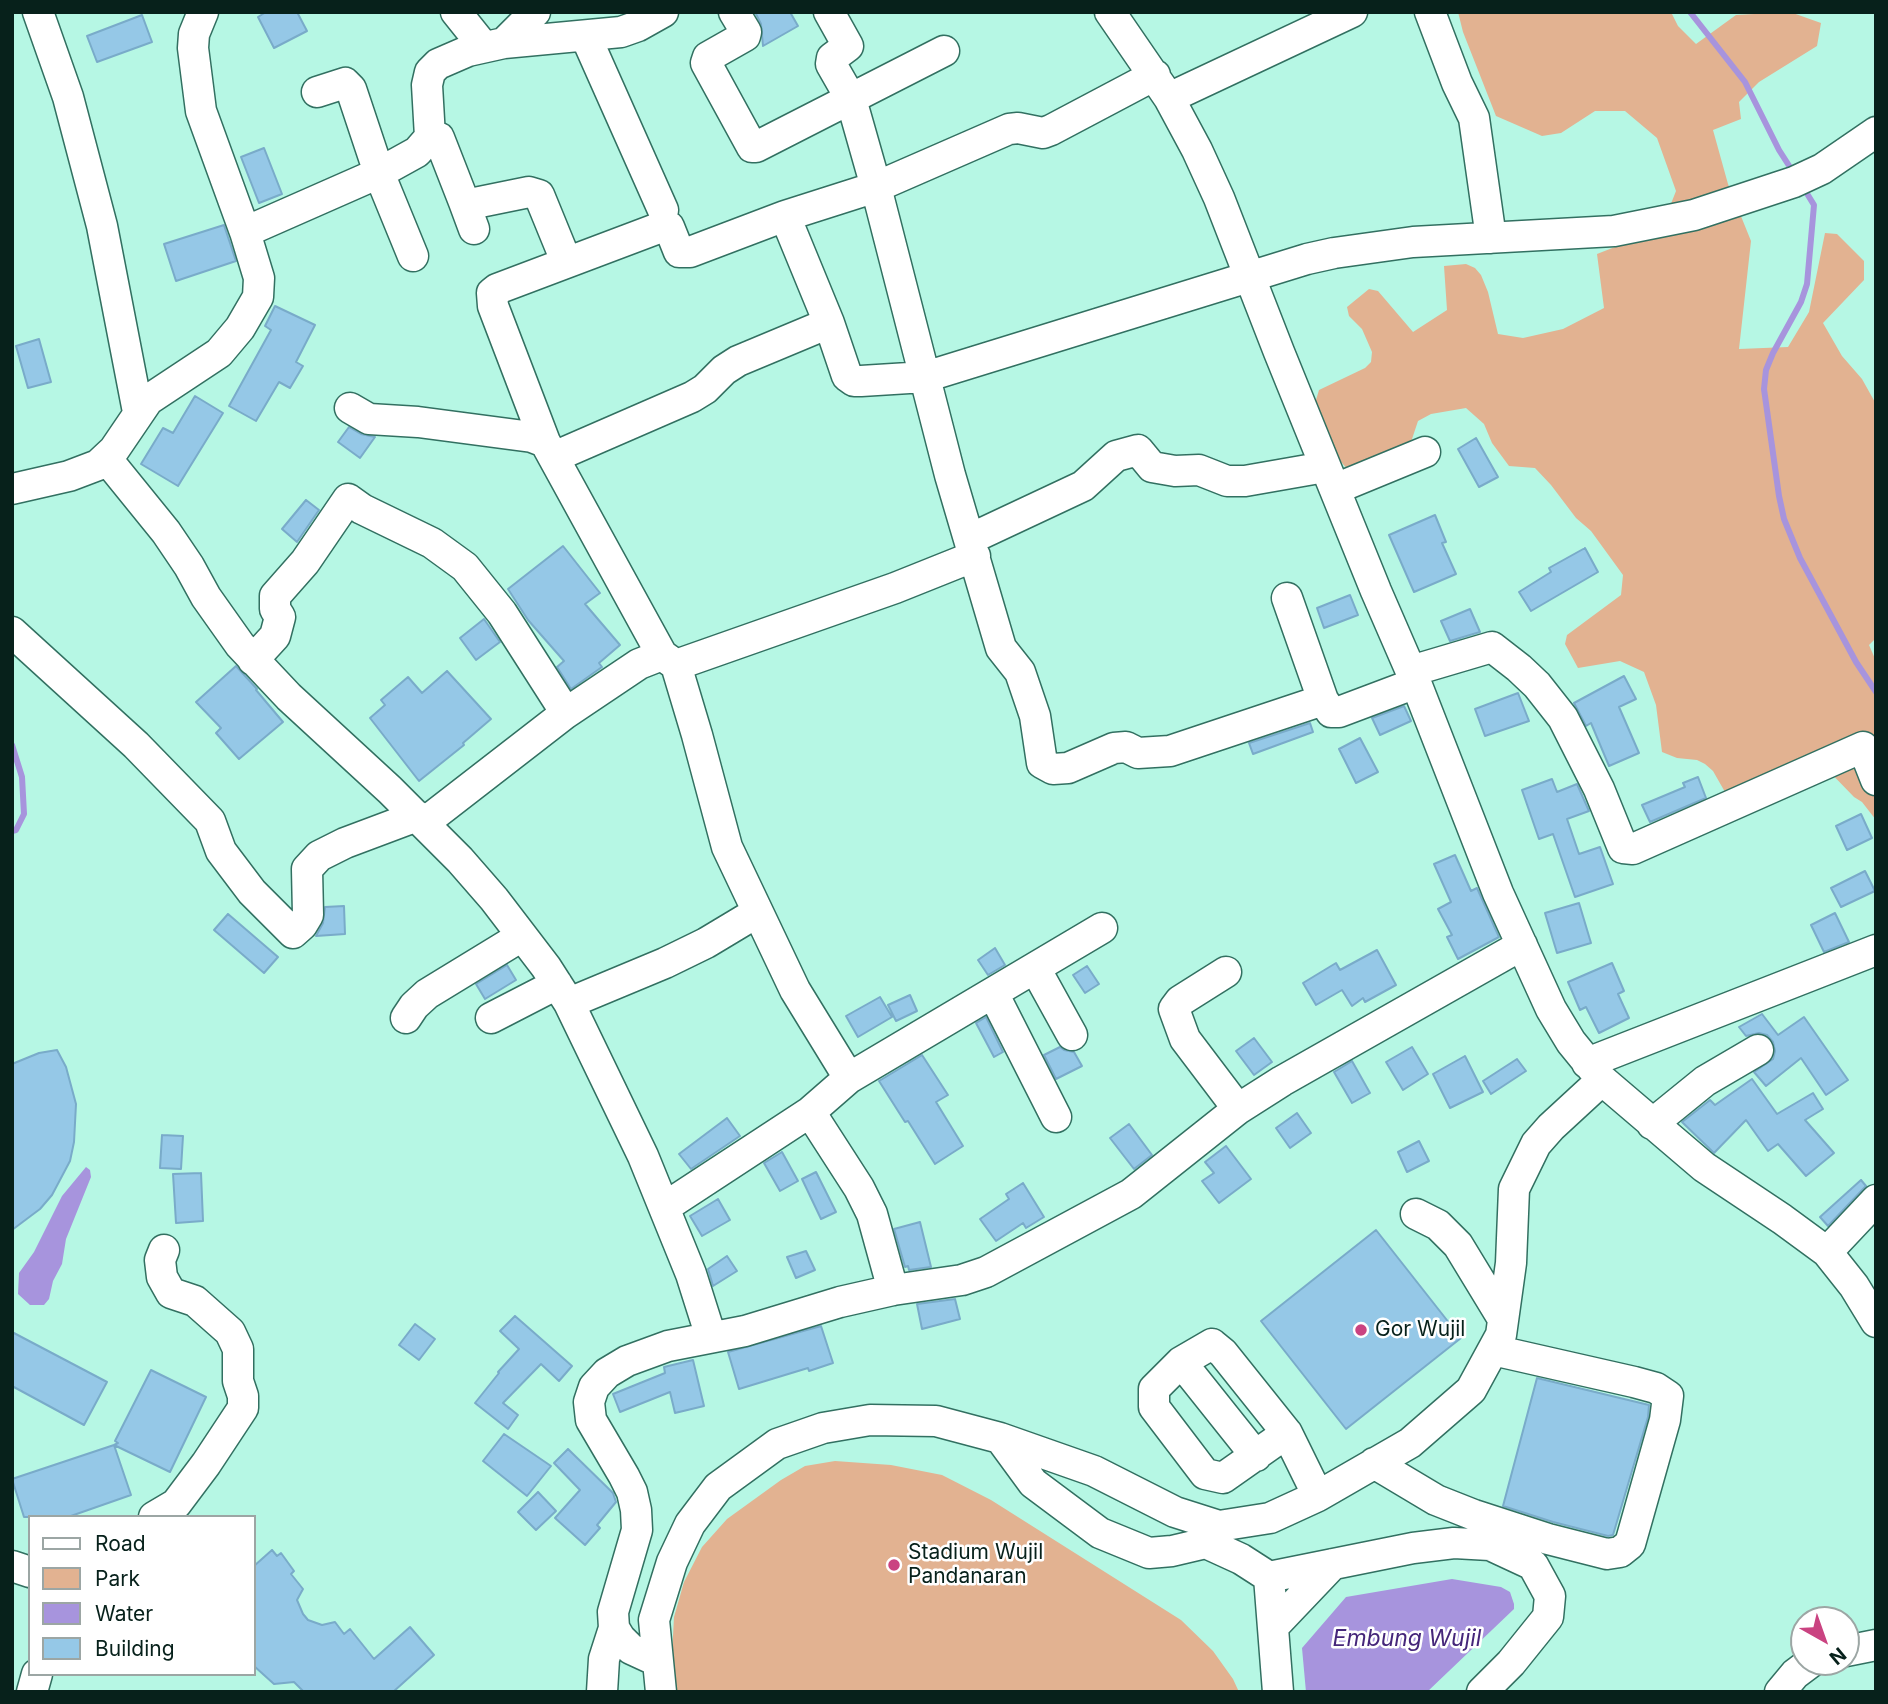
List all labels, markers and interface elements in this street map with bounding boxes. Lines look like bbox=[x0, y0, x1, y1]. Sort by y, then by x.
place label: Gor Wujil bbox=[1375, 1317, 1465, 1343]
marker: Gor Wujil bbox=[1353, 1322, 1369, 1338]
legend bbox=[28, 1515, 256, 1676]
text: Road bbox=[95, 1531, 146, 1556]
place label: Stadium Wujil Pandanaran bbox=[908, 1540, 1043, 1590]
marker: Stadium Wujil Pandanaran bbox=[886, 1557, 902, 1573]
text: Park bbox=[95, 1566, 140, 1591]
text: Water bbox=[95, 1601, 153, 1626]
north arrow bbox=[1790, 1606, 1860, 1676]
water label: Embung Wujil bbox=[1333, 1625, 1481, 1653]
text: Building bbox=[95, 1636, 175, 1661]
text: N bbox=[1825, 1642, 1850, 1669]

